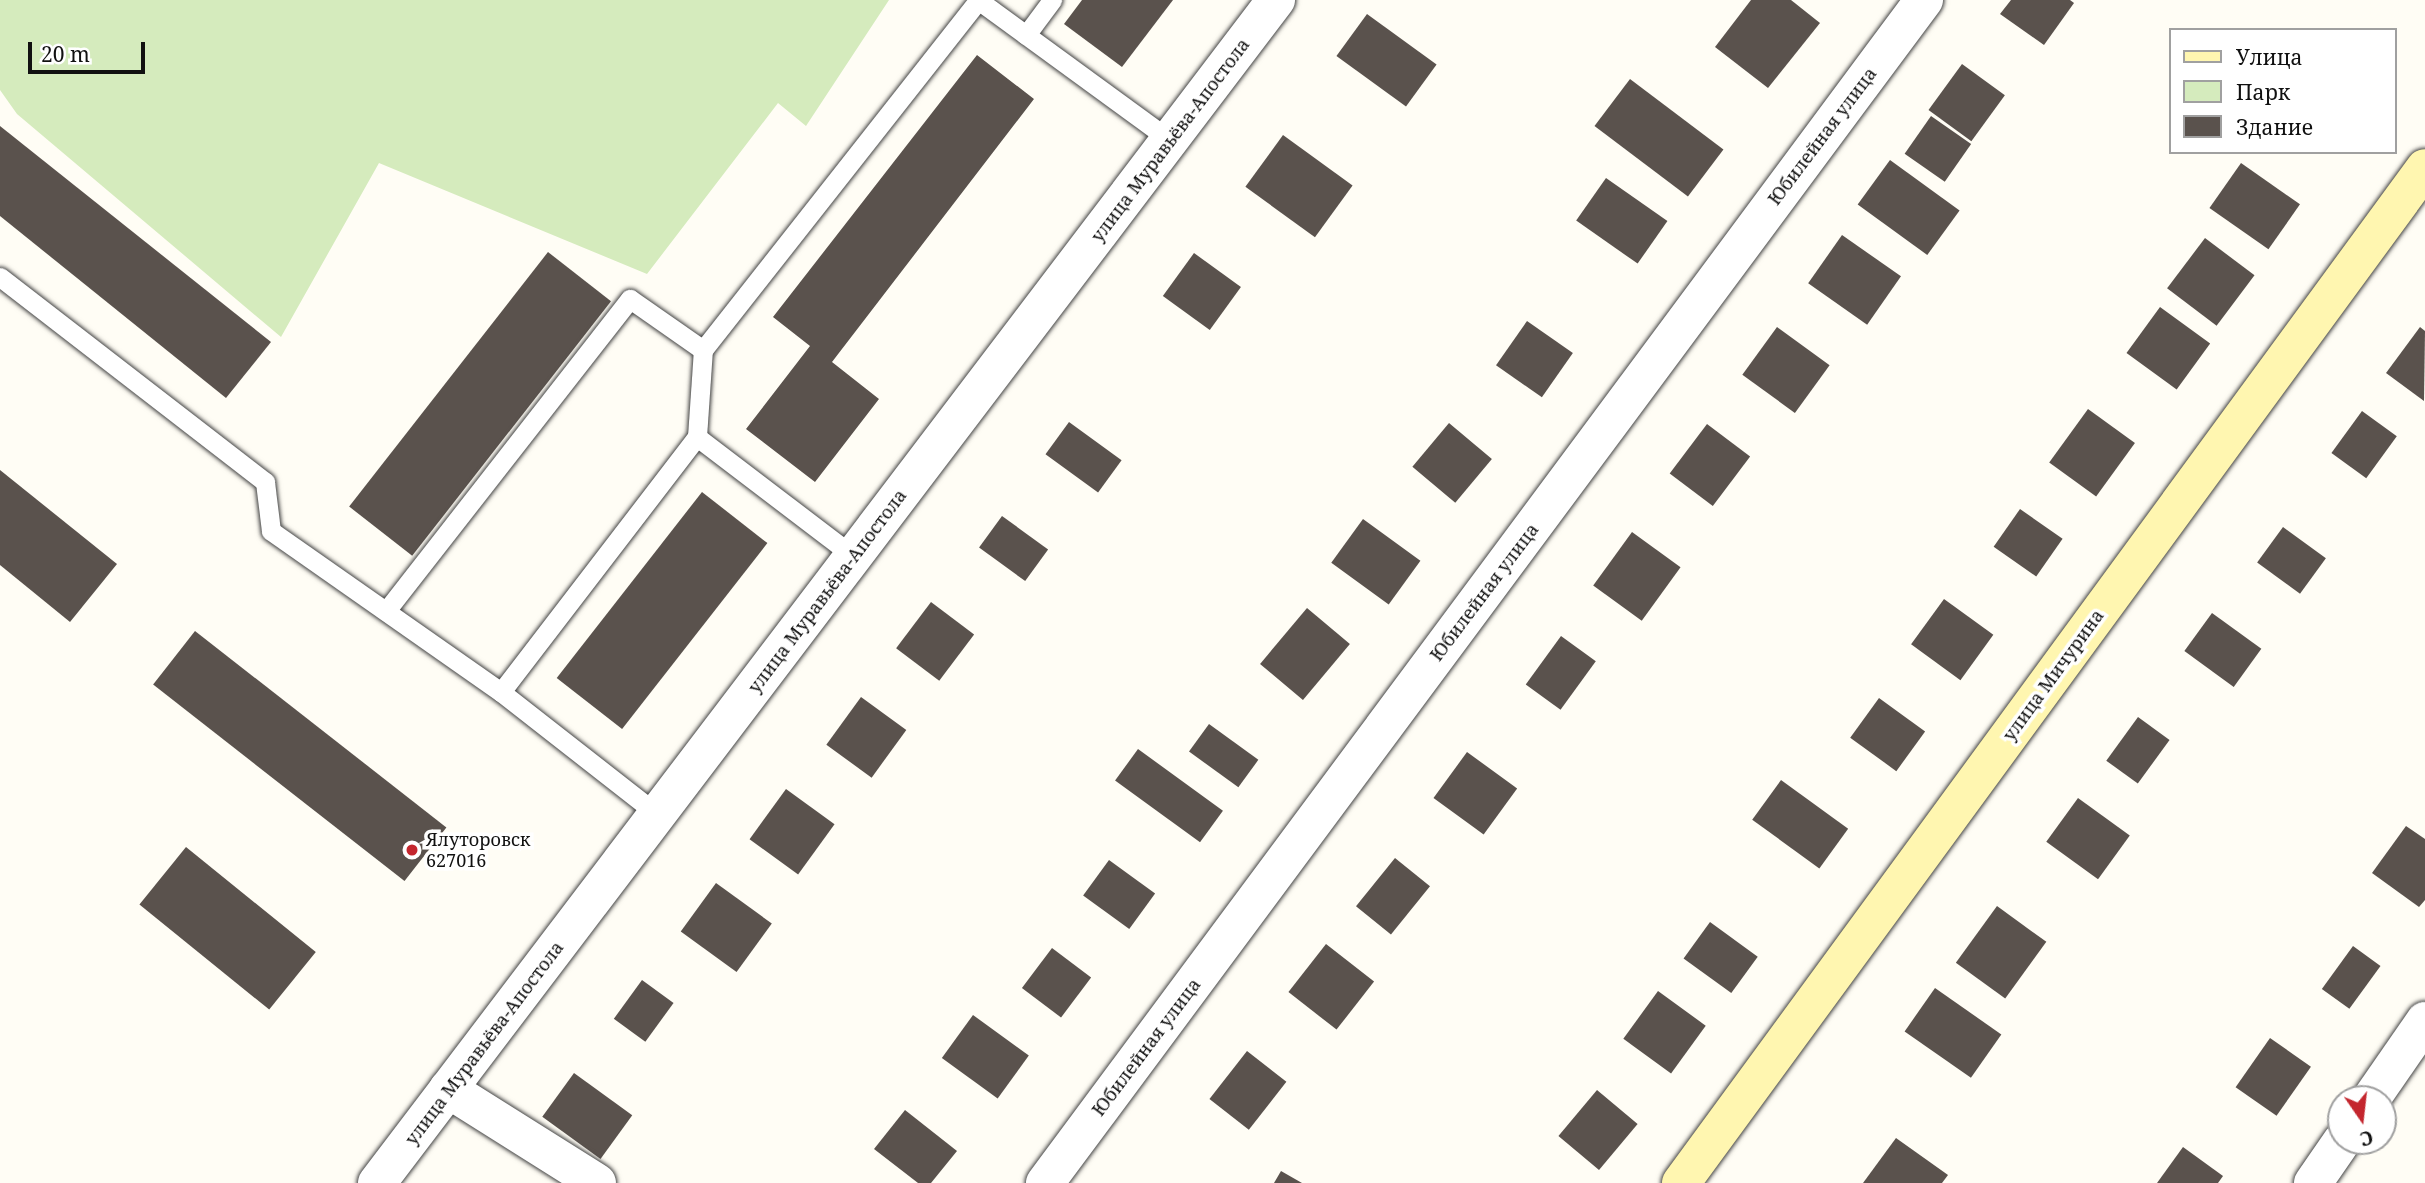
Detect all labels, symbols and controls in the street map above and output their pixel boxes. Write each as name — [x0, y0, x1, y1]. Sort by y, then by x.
scale bar — [32, 28, 149, 72]
legend — [2170, 28, 2397, 154]
street label: улица Муравьёва-Апостола — [1086, 34, 1254, 246]
text: 20 m — [41, 40, 90, 68]
text: Улица — [2236, 43, 2303, 71]
street label: Юбилейная улица — [1763, 63, 1881, 209]
text: Парк — [2236, 78, 2290, 106]
text: Здание — [2236, 113, 2313, 141]
street label: улица Муравьёва-Апостола — [743, 485, 911, 697]
street label: Юбилейная улица — [1425, 519, 1543, 665]
street label: улица Мичурина — [1998, 605, 2108, 745]
place label: Ялуторовск 627016 — [426, 829, 530, 872]
marker: Ялуторовск 627016 — [404, 842, 420, 858]
street label: улица Муравьёва-Апостола — [400, 937, 568, 1149]
street label: Юбилейная улица — [1087, 974, 1205, 1120]
north arrow — [2327, 1085, 2397, 1155]
text: С — [2357, 1124, 2376, 1153]

